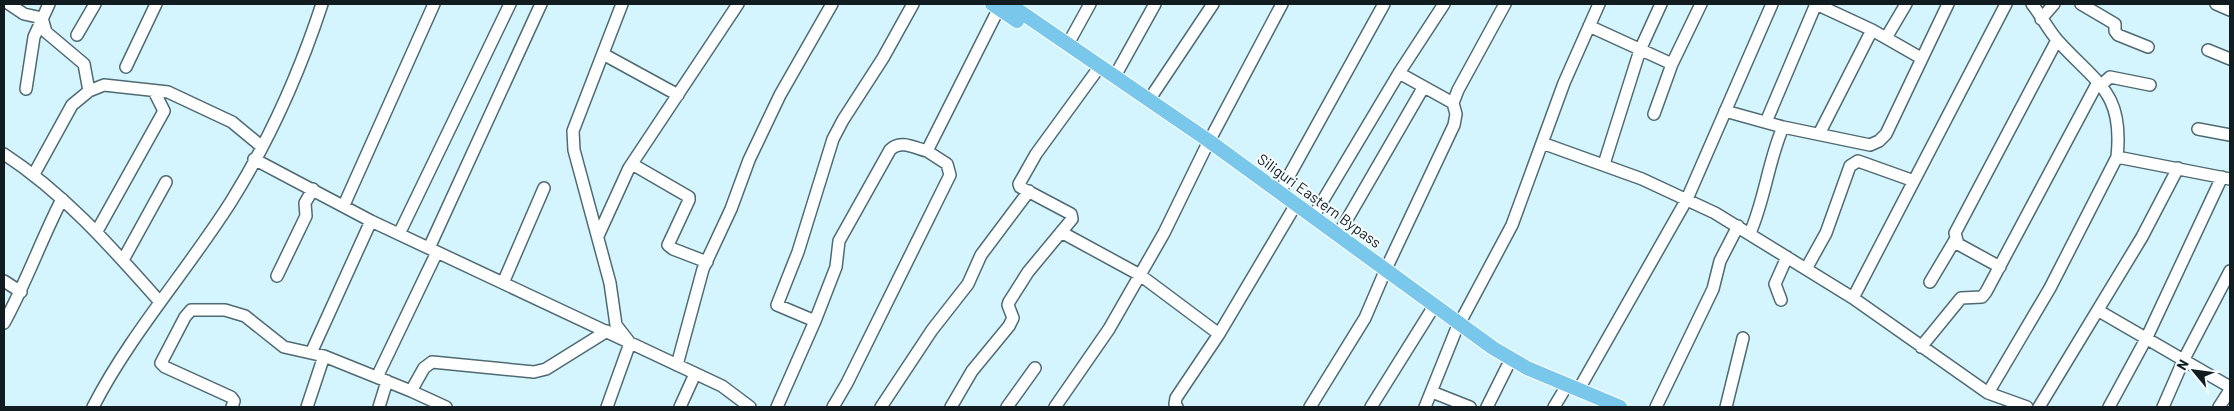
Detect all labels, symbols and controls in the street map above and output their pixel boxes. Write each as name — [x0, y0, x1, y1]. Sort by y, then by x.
street label: Siliguri Eastern Bypass — [1254, 149, 1385, 251]
north arrow — [2169, 346, 2219, 396]
text: N — [2173, 356, 2192, 373]

